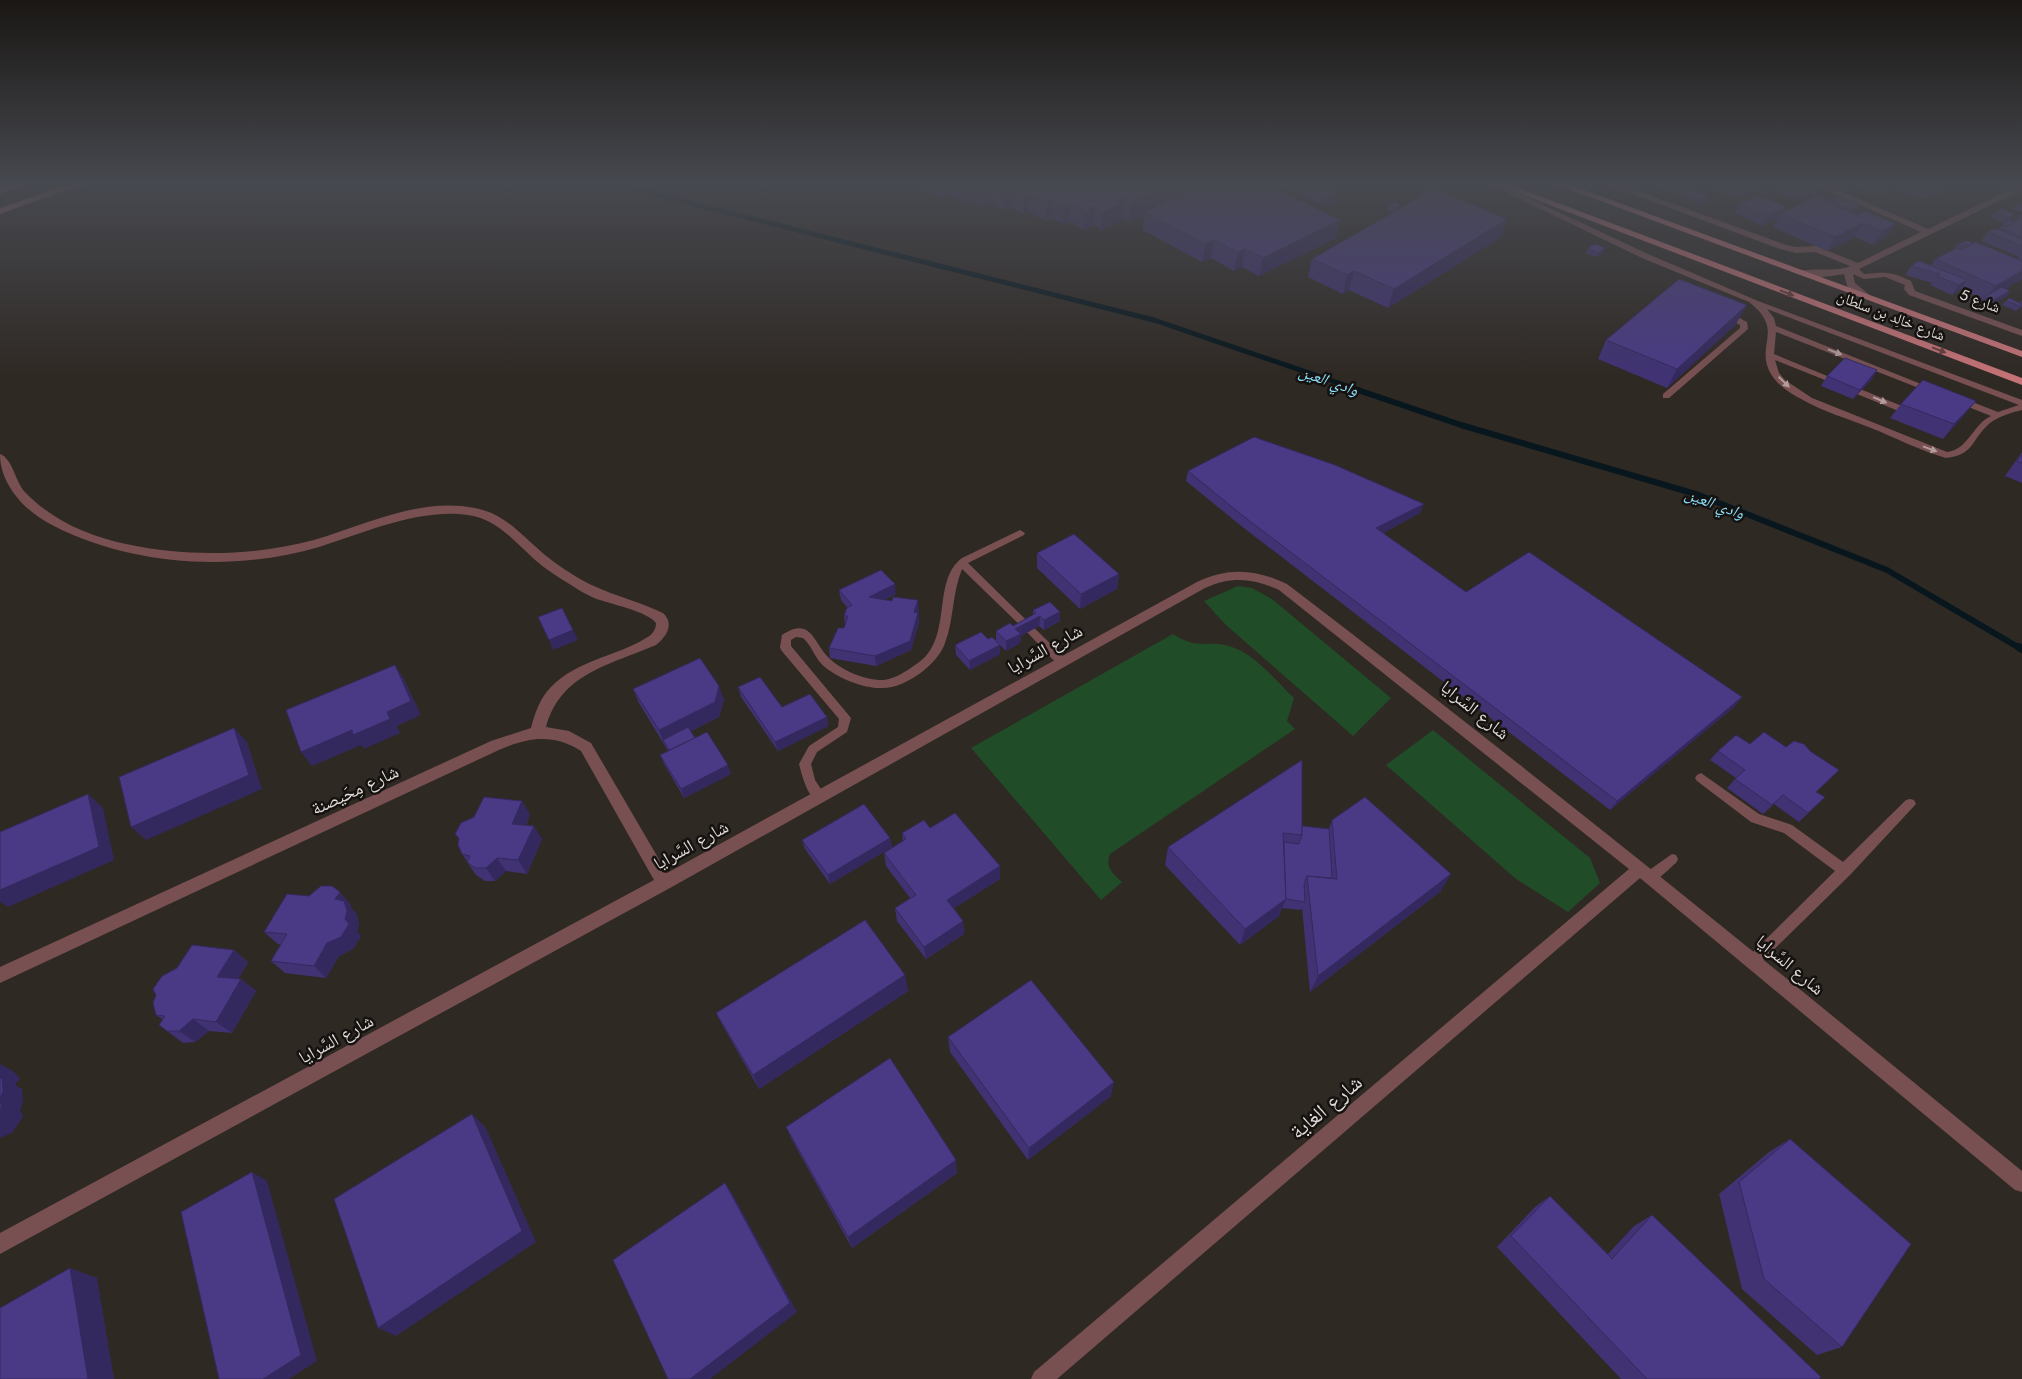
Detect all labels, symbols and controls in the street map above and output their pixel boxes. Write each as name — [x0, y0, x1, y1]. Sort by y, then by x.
street label: شارع 5 — [1957, 284, 2003, 318]
street label: شارع خالِد بن سلطان — [1834, 285, 1948, 347]
one-way arrow — [1780, 289, 1795, 297]
one-way arrow — [1932, 346, 1947, 354]
one-way arrow — [1828, 348, 1843, 356]
water label: وادي العين — [1296, 360, 1362, 403]
one-way arrow — [1777, 376, 1789, 388]
one-way arrow — [1873, 396, 1887, 404]
one-way arrow — [1923, 446, 1938, 454]
water label: وادي العين — [1682, 482, 1748, 526]
street label: شارع السَّرايا — [1003, 618, 1087, 680]
street label: شارع السَّرايا — [1435, 674, 1515, 746]
street label: شارع مِحَيصنة — [307, 758, 403, 822]
street label: شارع السَّرايا — [649, 814, 733, 876]
street label: شارع السَّرايا — [1750, 929, 1830, 1001]
street label: شارع السَّرايا — [294, 1008, 378, 1070]
street label: شارع الغاية — [1283, 1068, 1369, 1146]

